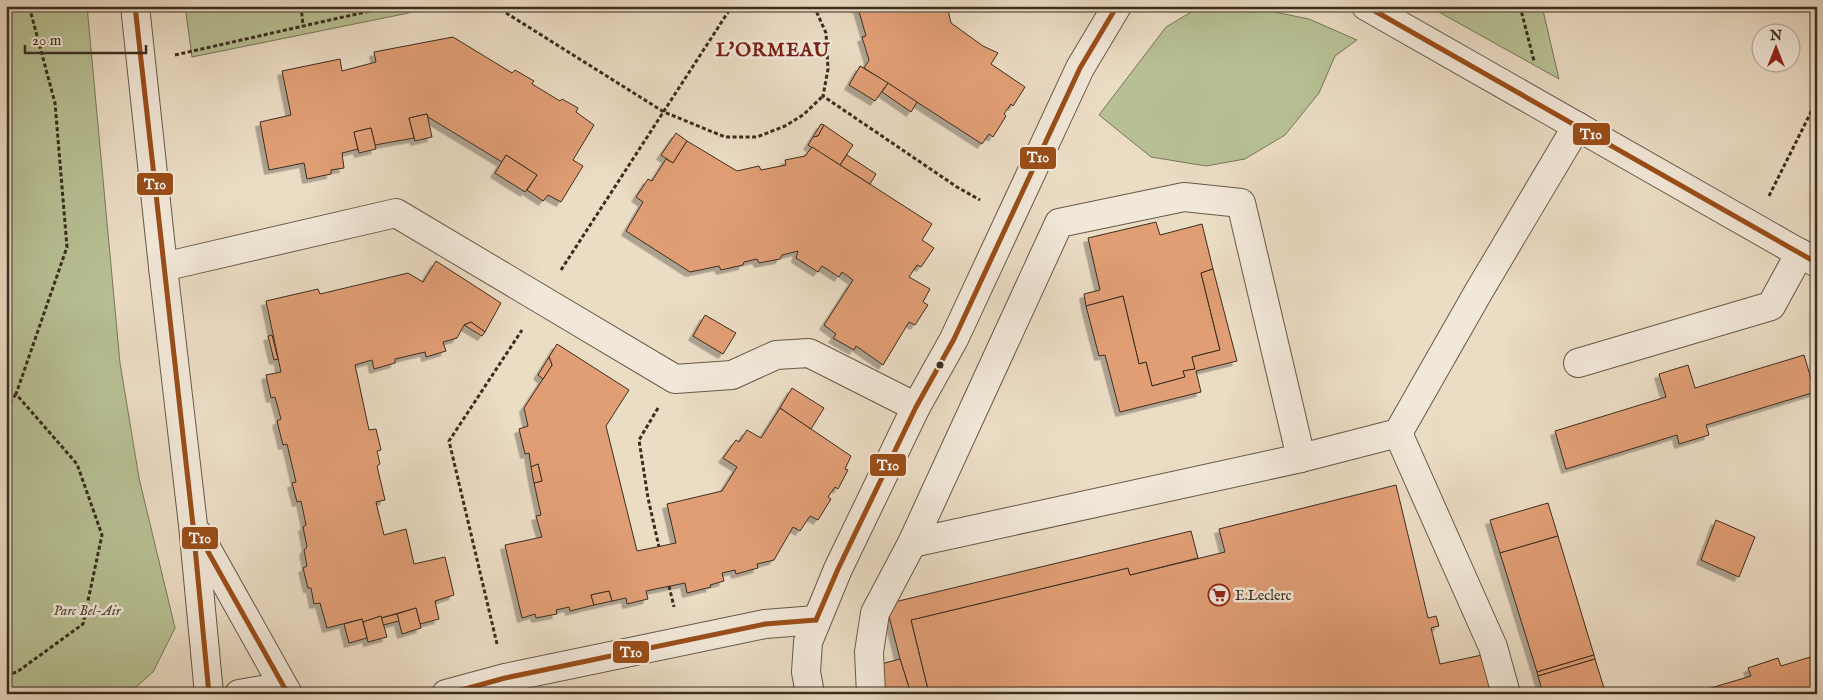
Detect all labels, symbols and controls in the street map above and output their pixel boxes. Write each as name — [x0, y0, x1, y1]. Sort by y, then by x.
scale bar — [25, 22, 146, 54]
north arrow — [1750, 22, 1800, 72]
text: N — [1769, 27, 1782, 45]
text: 20 m — [32, 31, 62, 50]
district label: L'ORMEAU — [716, 39, 830, 63]
line badge: T10 — [1572, 122, 1611, 146]
text: T10 — [1579, 126, 1602, 144]
line badge: T10 — [1019, 146, 1057, 170]
text: T10 — [1026, 149, 1049, 167]
line badge: T10 — [136, 172, 174, 196]
text: T10 — [143, 176, 166, 194]
unlabelled marker — [935, 360, 945, 370]
line badge: T10 — [869, 453, 907, 477]
text: T10 — [876, 457, 899, 475]
line badge: T10 — [181, 526, 219, 550]
text: T10 — [188, 530, 211, 548]
supermarket icon: E.Leclerc — [1207, 583, 1231, 607]
place label: E.Leclerc — [1235, 587, 1292, 605]
park label: Parc Bel-Air — [53, 602, 122, 620]
line badge: T10 — [612, 640, 650, 664]
text: T10 — [619, 644, 642, 662]

